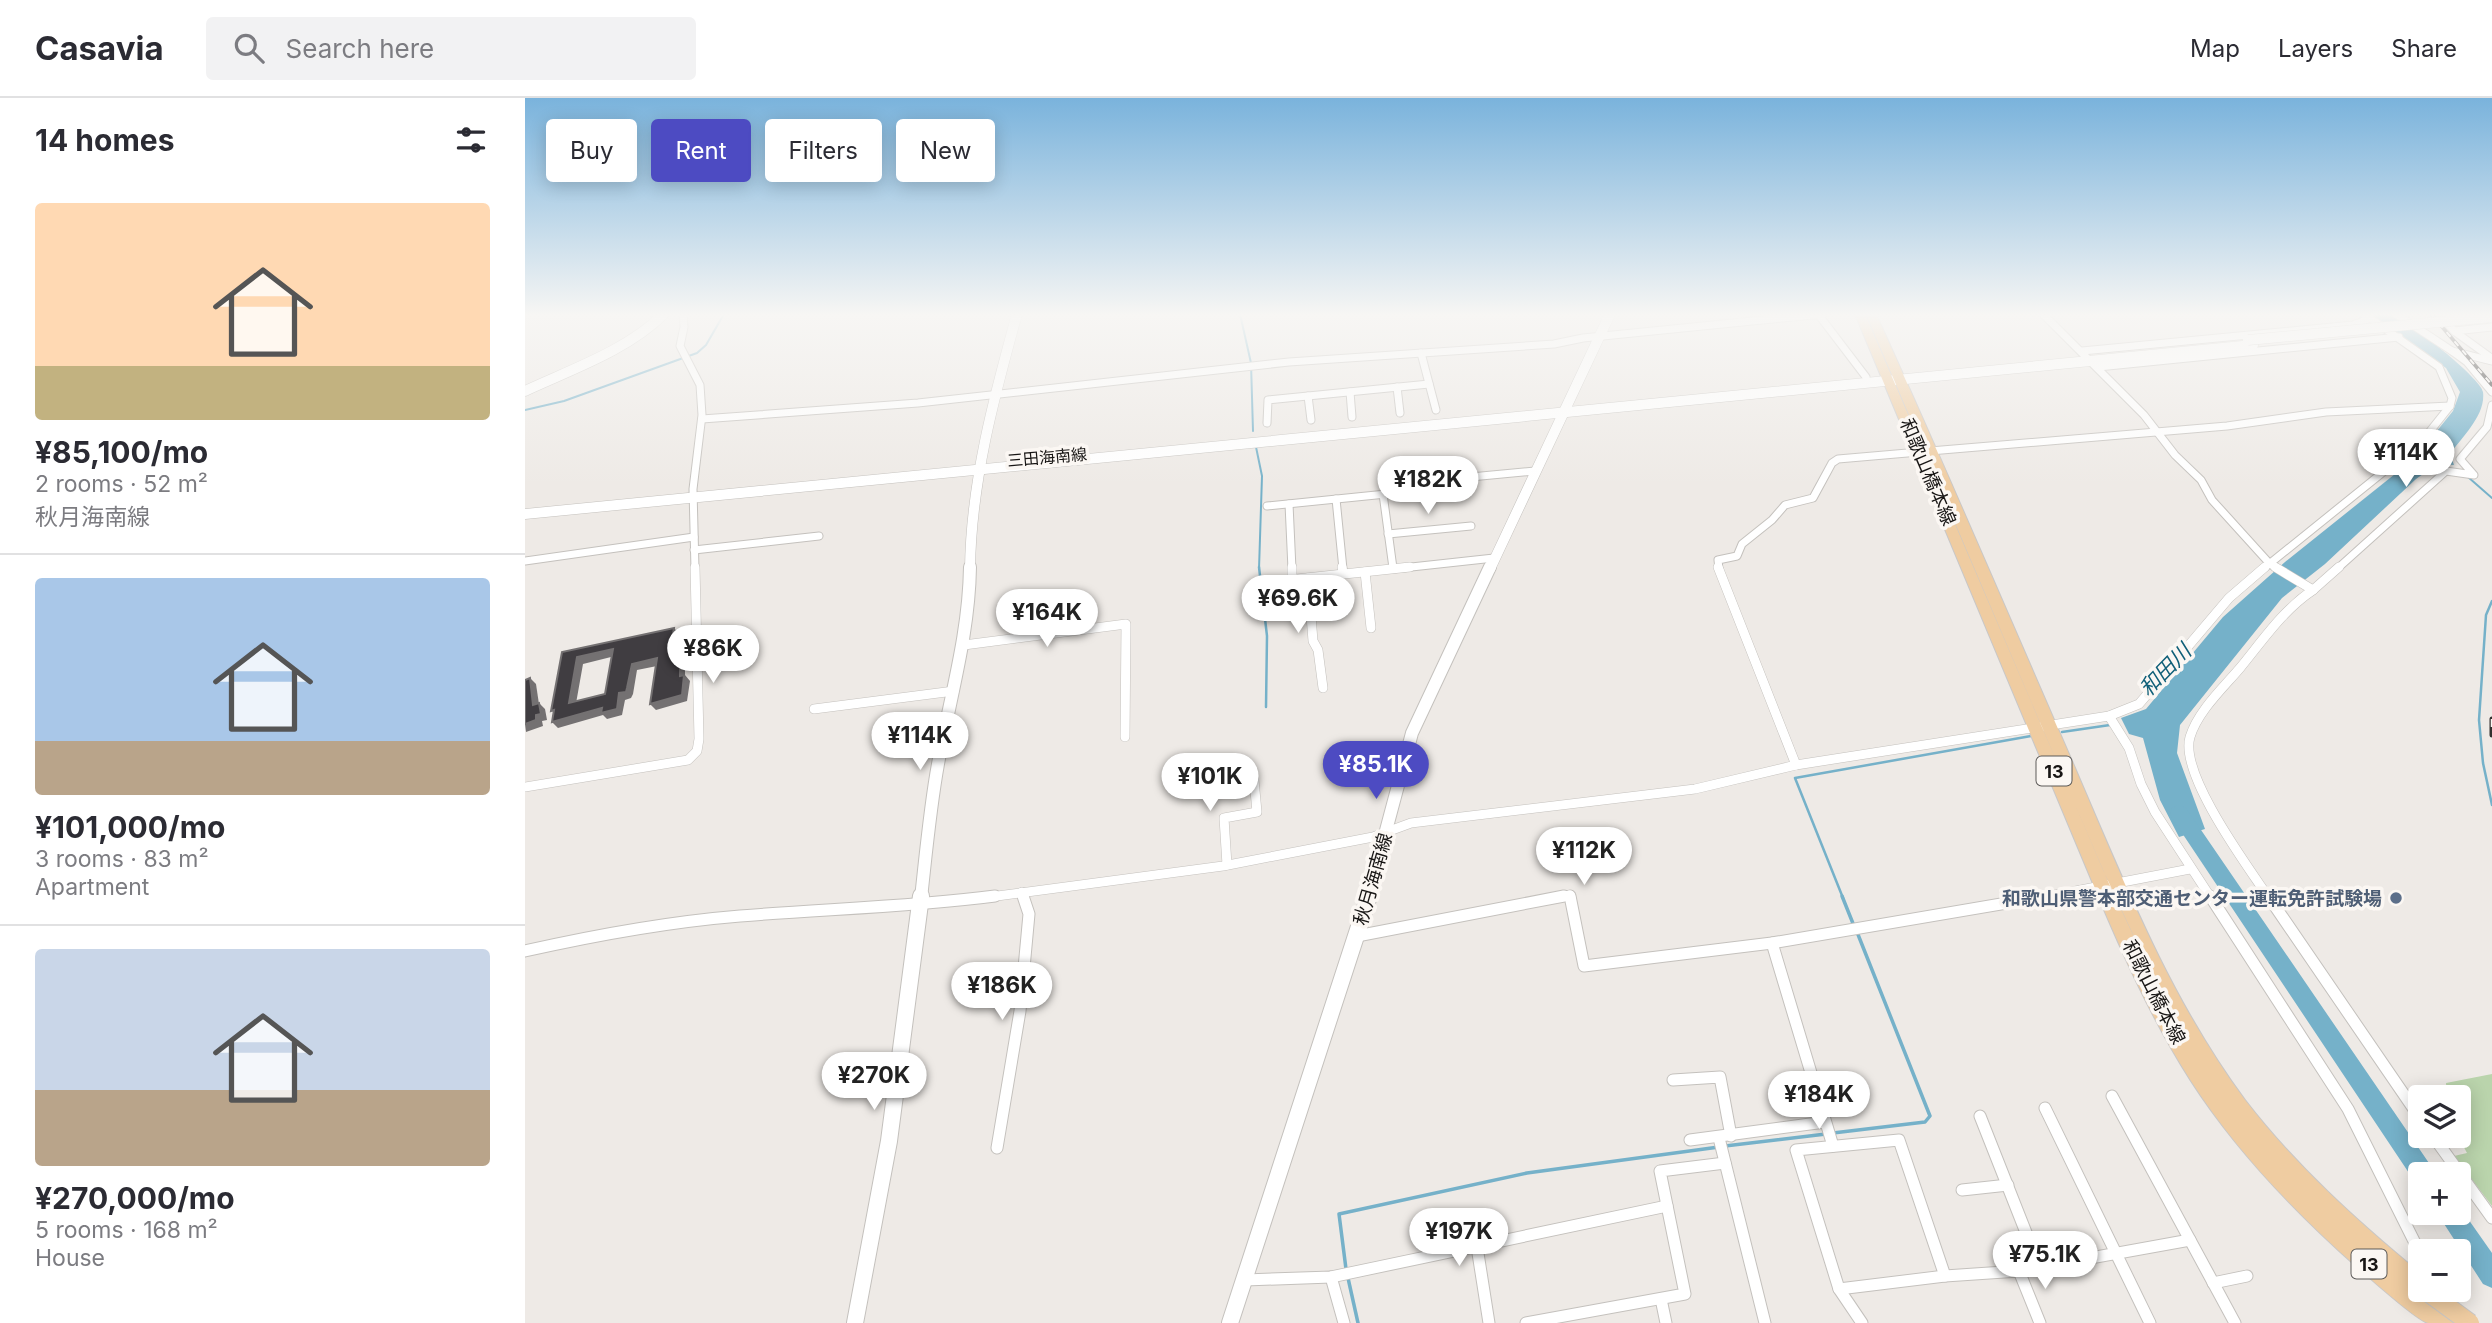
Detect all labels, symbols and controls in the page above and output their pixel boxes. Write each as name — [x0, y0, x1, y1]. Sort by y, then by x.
search box — [206, 17, 696, 80]
text: Casavia — [35, 28, 164, 68]
icon: search — [230, 29, 268, 67]
text: Search here — [286, 33, 434, 64]
text: Map — [2190, 34, 2240, 63]
text: Layers — [2278, 34, 2353, 63]
text: Share — [2391, 34, 2457, 63]
chip: Buy — [546, 119, 637, 182]
chip: Rent — [651, 119, 751, 182]
chip: Filters — [765, 119, 882, 182]
chip: New — [896, 119, 995, 182]
icon: filters — [452, 121, 490, 159]
text: 14 homes — [35, 122, 174, 158]
icon: home — [200, 249, 326, 375]
street label: 和歌山橋本線 — [1895, 415, 1961, 529]
pin: ¥114K — [2357, 430, 2455, 489]
text: ¥85,100/mo — [35, 434, 208, 470]
text: ¥114K — [2373, 438, 2439, 466]
street label: 三田海南線 — [1006, 444, 1088, 470]
pin: ¥182K — [1379, 456, 1477, 516]
text: ¥182K — [1393, 465, 1463, 493]
text: 2 rooms · 52 m² — [35, 470, 208, 498]
text: 秋月海南線 — [35, 503, 150, 531]
pin: ¥69.6K — [1241, 575, 1355, 635]
text: ¥69.6K — [1258, 584, 1338, 612]
pin: ¥164K — [998, 589, 1096, 649]
text: ¥164K — [1012, 598, 1082, 626]
icon: home — [200, 624, 326, 750]
pin: ¥86K — [672, 626, 754, 685]
text: ¥86K — [683, 634, 743, 662]
water label: 和田川 — [2134, 637, 2197, 701]
pin: ¥114K — [871, 712, 969, 772]
text: ¥114K — [887, 721, 953, 749]
pin: ¥85.1K — [1319, 742, 1433, 801]
text: ¥85.1K — [1339, 750, 1413, 778]
pin: ¥101K — [1161, 754, 1259, 813]
road number: 13 — [2037, 756, 2071, 786]
text: ¥101K — [1177, 762, 1243, 790]
text: ¥101,000/mo — [35, 809, 225, 845]
pin: ¥112K — [1535, 828, 1633, 887]
street label: 秋月海南線 — [1349, 830, 1397, 928]
text: ¥112K — [1552, 836, 1616, 864]
text: 3 rooms · 83 m² — [35, 845, 209, 873]
text: Apartment — [35, 873, 149, 901]
place label: 和歌山県警本部交通センター運転免許試験場 — [2002, 887, 2382, 910]
marker: 和歌山県警本部交通センター運転免許試験場 — [2388, 890, 2404, 906]
street label: 和歌山橋本線 — [2118, 936, 2190, 1048]
pin: ¥186K — [953, 962, 1051, 1022]
text: ¥186K — [967, 971, 1037, 999]
icon: home — [200, 995, 326, 1121]
pin: ¥270K — [825, 1052, 923, 1112]
text: ¥270K — [838, 1061, 910, 1089]
pin: ¥184K — [1770, 1072, 1868, 1131]
text: ¥184K — [1784, 1080, 1854, 1108]
map controls — [2408, 1085, 2471, 1302]
button: layers — [2408, 1085, 2471, 1148]
button: + — [2408, 1162, 2471, 1225]
text: ¥270,000/mo — [35, 1180, 235, 1216]
pin: ¥197K — [1410, 1208, 1508, 1268]
text: 5 rooms · 168 m² — [35, 1216, 218, 1244]
text: ¥197K — [1425, 1217, 1493, 1245]
pin: ¥75.1K — [1988, 1232, 2102, 1291]
button: − — [2408, 1239, 2471, 1302]
text: ¥75.1K — [2009, 1240, 2081, 1268]
text: House — [35, 1244, 105, 1272]
road number: 13 — [2351, 1250, 2387, 1279]

